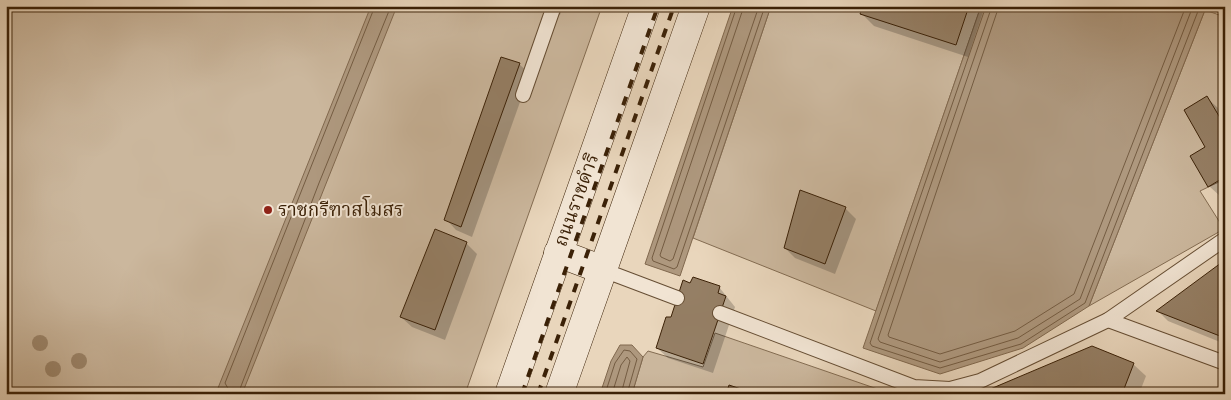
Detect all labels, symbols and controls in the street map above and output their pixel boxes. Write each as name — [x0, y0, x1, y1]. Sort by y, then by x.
street label: ถนนราชดำริ — [550, 150, 604, 250]
place label: ราชกรีฑาสโมสร — [278, 195, 403, 222]
marker: ราชกรีฑาสโมสร — [262, 204, 274, 216]

